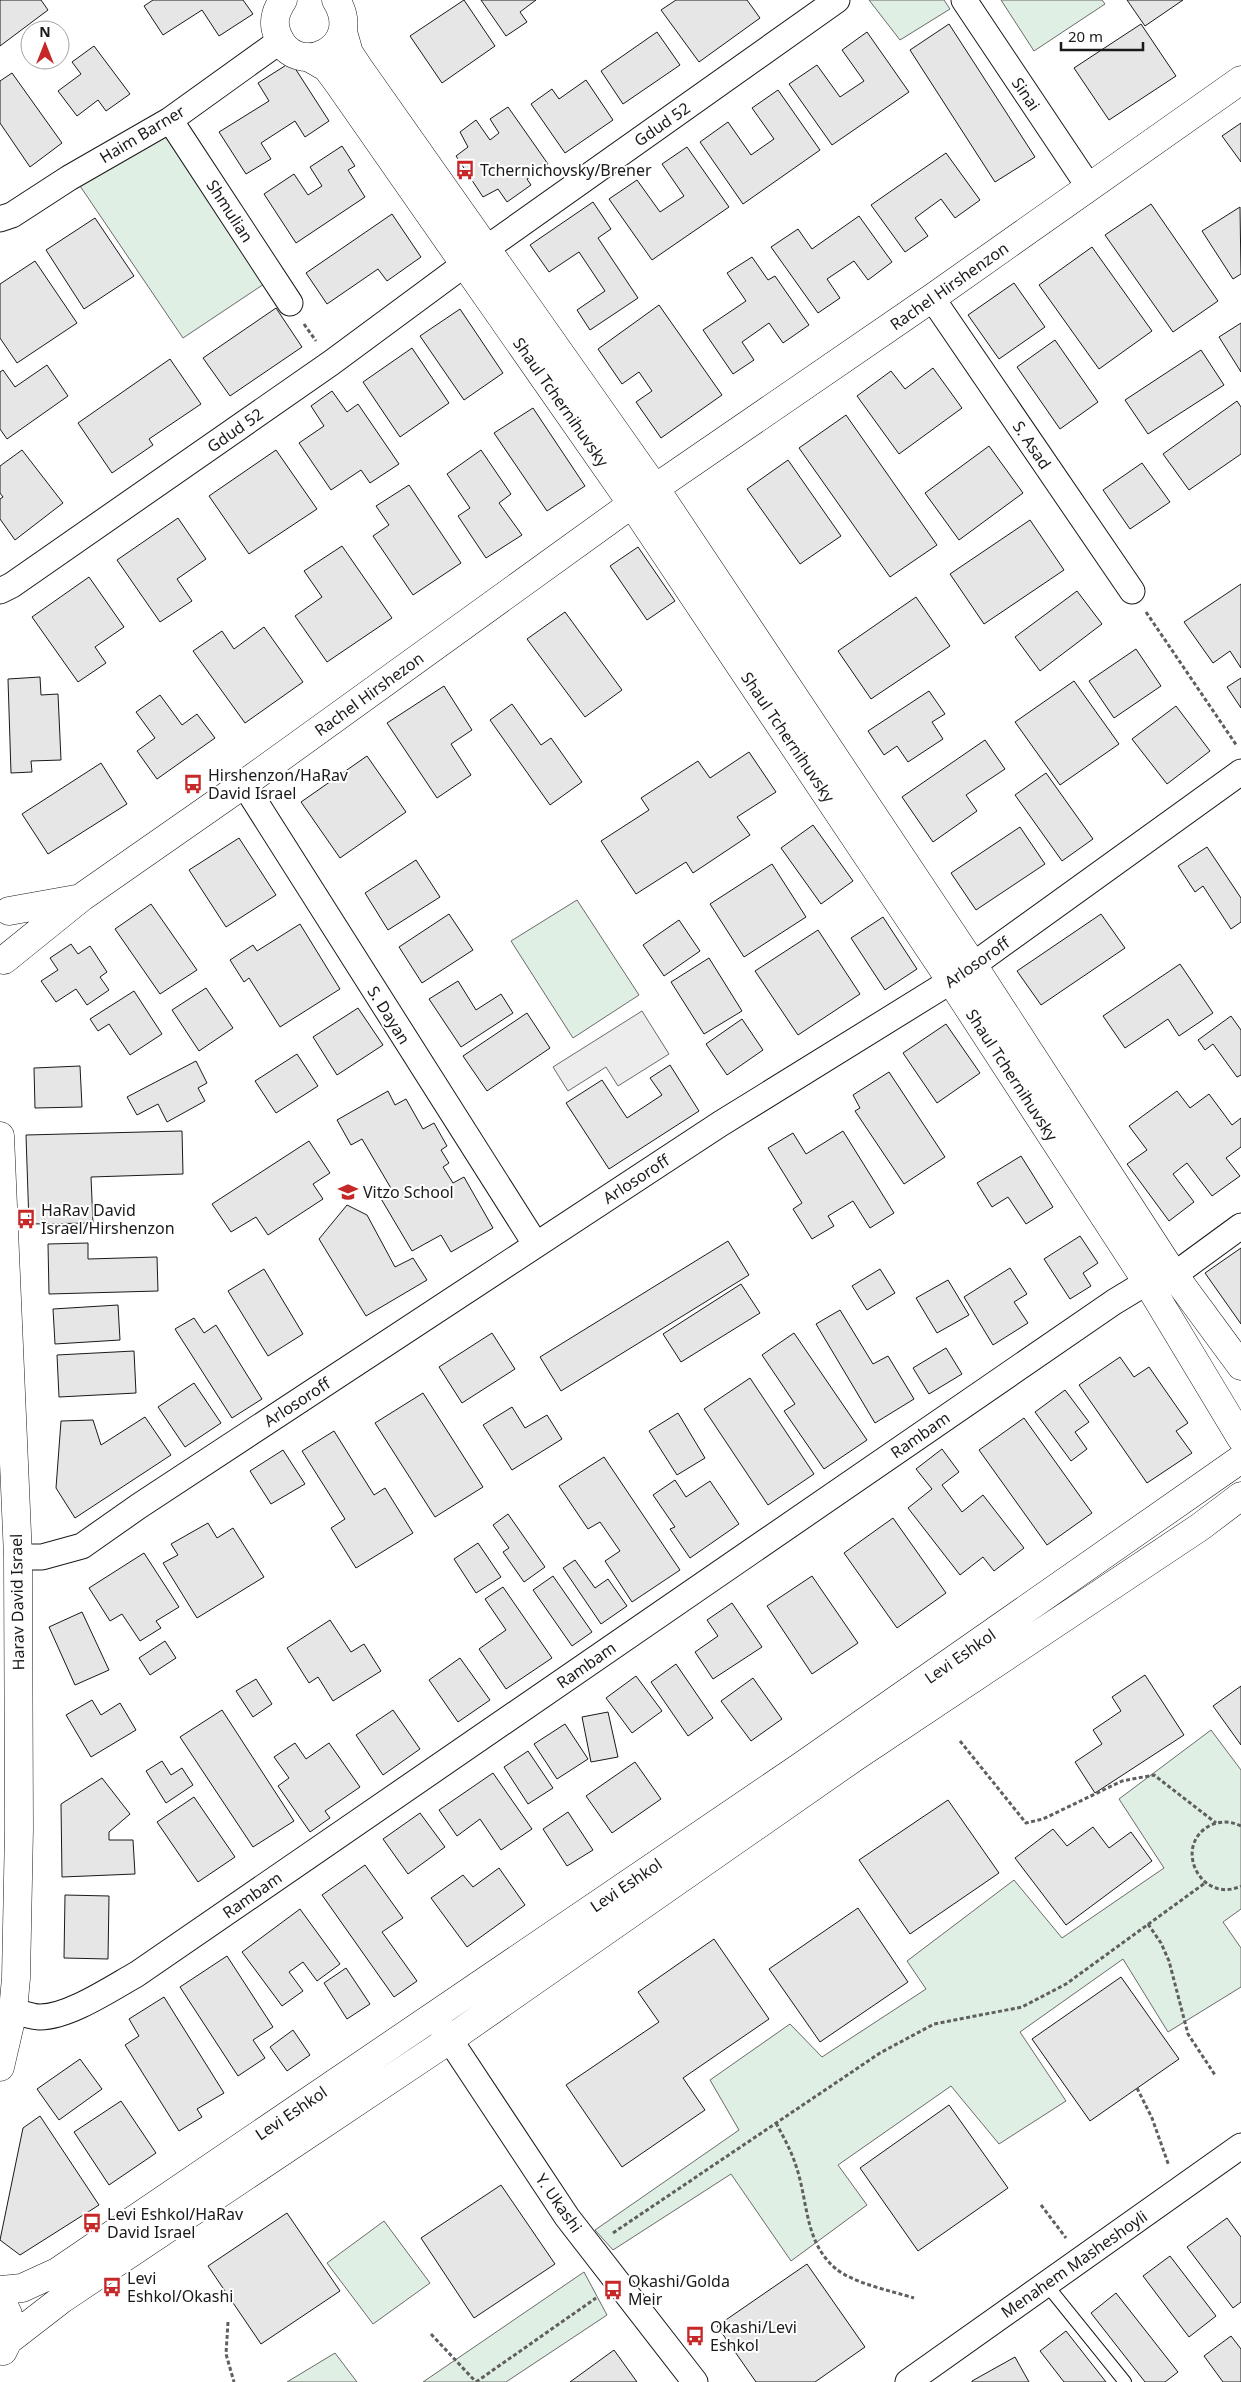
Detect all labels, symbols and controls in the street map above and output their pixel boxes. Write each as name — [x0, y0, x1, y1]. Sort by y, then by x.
north arrow — [20, 20, 70, 70]
scale bar — [1061, 20, 1144, 52]
text: N — [39, 22, 51, 41]
text: 20 m — [1068, 26, 1103, 46]
street label: Sinai — [1007, 73, 1045, 115]
street label: Gdud 52 — [630, 97, 694, 151]
street label: Haim Barner — [95, 100, 189, 168]
bus stop icon: Tchernichovsky/Brener — [454, 159, 476, 181]
place label: Tchernichovsky/Brener — [480, 159, 652, 181]
street label: Shmulian — [202, 175, 258, 247]
street label: Rachel Hirshenzon — [885, 237, 1013, 335]
street label: Shaul Tchernihuvsky — [508, 333, 614, 472]
street label: Gdud 52 — [203, 403, 267, 457]
street label: S. Asad — [1008, 416, 1056, 474]
street label: Rachel Hirshezon — [310, 647, 428, 741]
street label: Shaul Tchernihuvsky — [736, 667, 840, 807]
place label: Hirshenzon/HaRav David Israel — [208, 764, 349, 804]
bus stop icon: Hirshenzon/HaRav David Israel — [182, 773, 204, 795]
street label: Arlosoroff — [940, 931, 1015, 993]
street label: S. Dayan — [362, 982, 416, 1048]
street label: Shaul Tchernihuvsky — [961, 1005, 1063, 1146]
street label: Arlosoroff — [599, 1149, 674, 1209]
school or university icon: Vitzo School — [337, 1181, 359, 1203]
place label: Vitzo School — [363, 1181, 454, 1203]
place label: HaRav David Israel/Hirshenzon — [41, 1199, 175, 1239]
bus stop icon: HaRav David Israel/Hirshenzon — [15, 1208, 37, 1230]
street label: Arlosoroff — [260, 1372, 335, 1432]
street label: Rambam — [886, 1407, 954, 1463]
street label: Harav David Israel — [5, 1533, 29, 1671]
street label: Levi Eshkol — [920, 1623, 1000, 1689]
street label: Rambam — [552, 1637, 620, 1693]
street label: Levi Eshkol — [586, 1853, 666, 1917]
street label: Rambam — [218, 1867, 286, 1923]
street label: Levi Eshkol — [251, 2081, 331, 2145]
street label: Y. Ukashi — [531, 2169, 587, 2237]
place label: Levi Eshkol/HaRav David Israel — [107, 2203, 244, 2243]
street label: Menahem Masheshoyli — [996, 2205, 1152, 2323]
bus stop icon: Levi Eshkol/HaRav David Israel — [81, 2212, 103, 2234]
place label: Levi Eshkol/Okashi — [127, 2267, 233, 2307]
place label: Okashi/Golda Meir — [628, 2270, 730, 2310]
bus stop icon: Levi Eshkol/Okashi — [101, 2276, 123, 2298]
bus stop icon: Okashi/Golda Meir — [602, 2279, 624, 2301]
place label: Okashi/Levi Eshkol — [710, 2316, 797, 2356]
bus stop icon: Okashi/Levi Eshkol — [684, 2325, 706, 2347]

